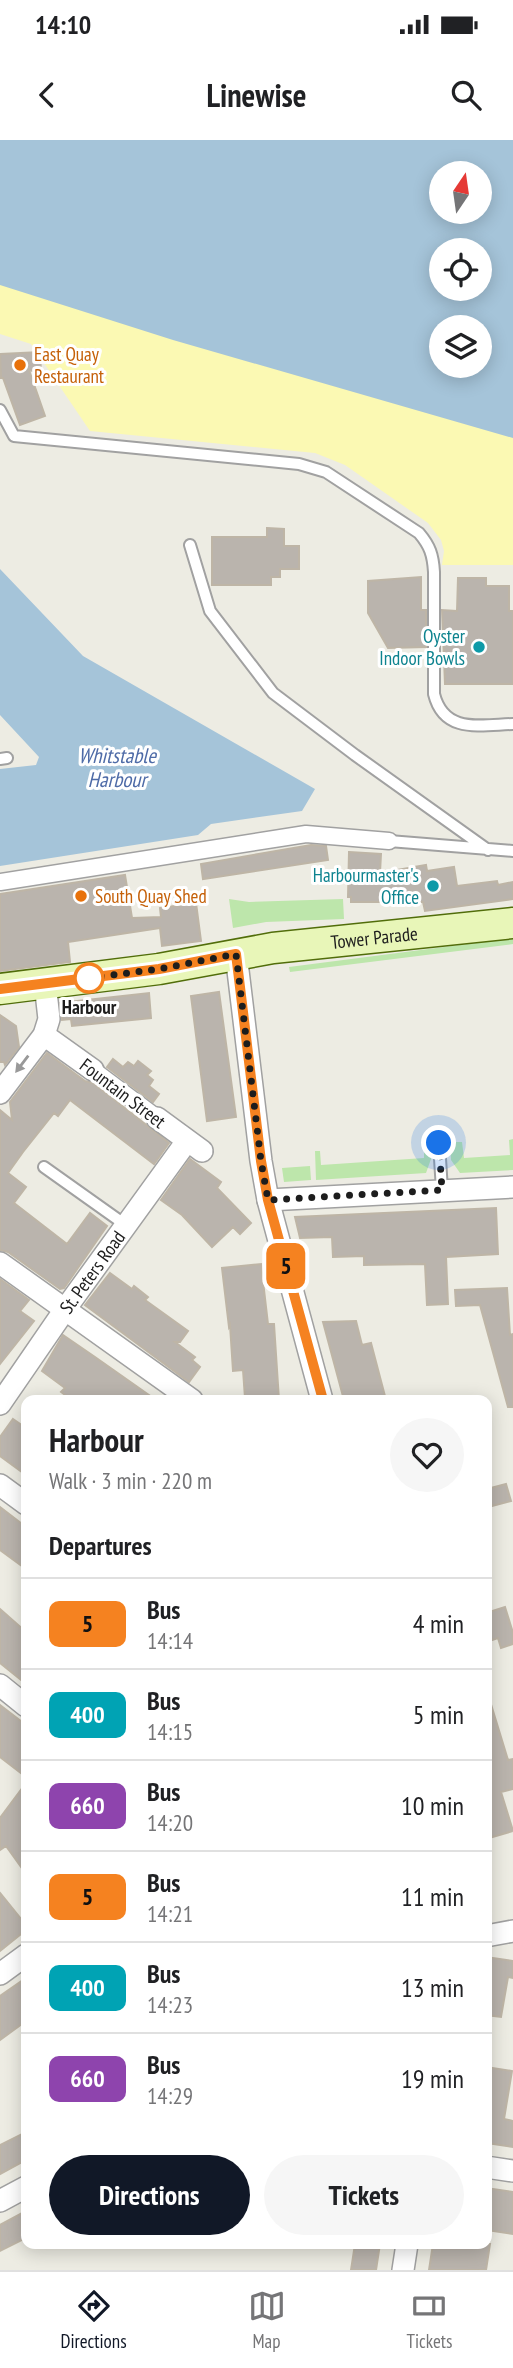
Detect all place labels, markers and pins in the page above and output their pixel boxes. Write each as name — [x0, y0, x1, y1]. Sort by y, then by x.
place label: East Quay Restaurant — [34, 342, 105, 388]
marker: East Quay Restaurant — [12, 357, 28, 373]
place label: Oyster Indoor Bowls — [379, 624, 466, 670]
marker: Oyster Indoor Bowls — [471, 639, 487, 655]
place label: Harbourmaster's Office — [313, 863, 419, 909]
marker: Harbourmaster's Office — [425, 878, 441, 894]
place label: South Quay Shed — [95, 884, 207, 908]
marker: South Quay Shed — [73, 888, 89, 904]
marker: Harbour — [74, 963, 104, 993]
place label: Harbour — [62, 995, 117, 1019]

